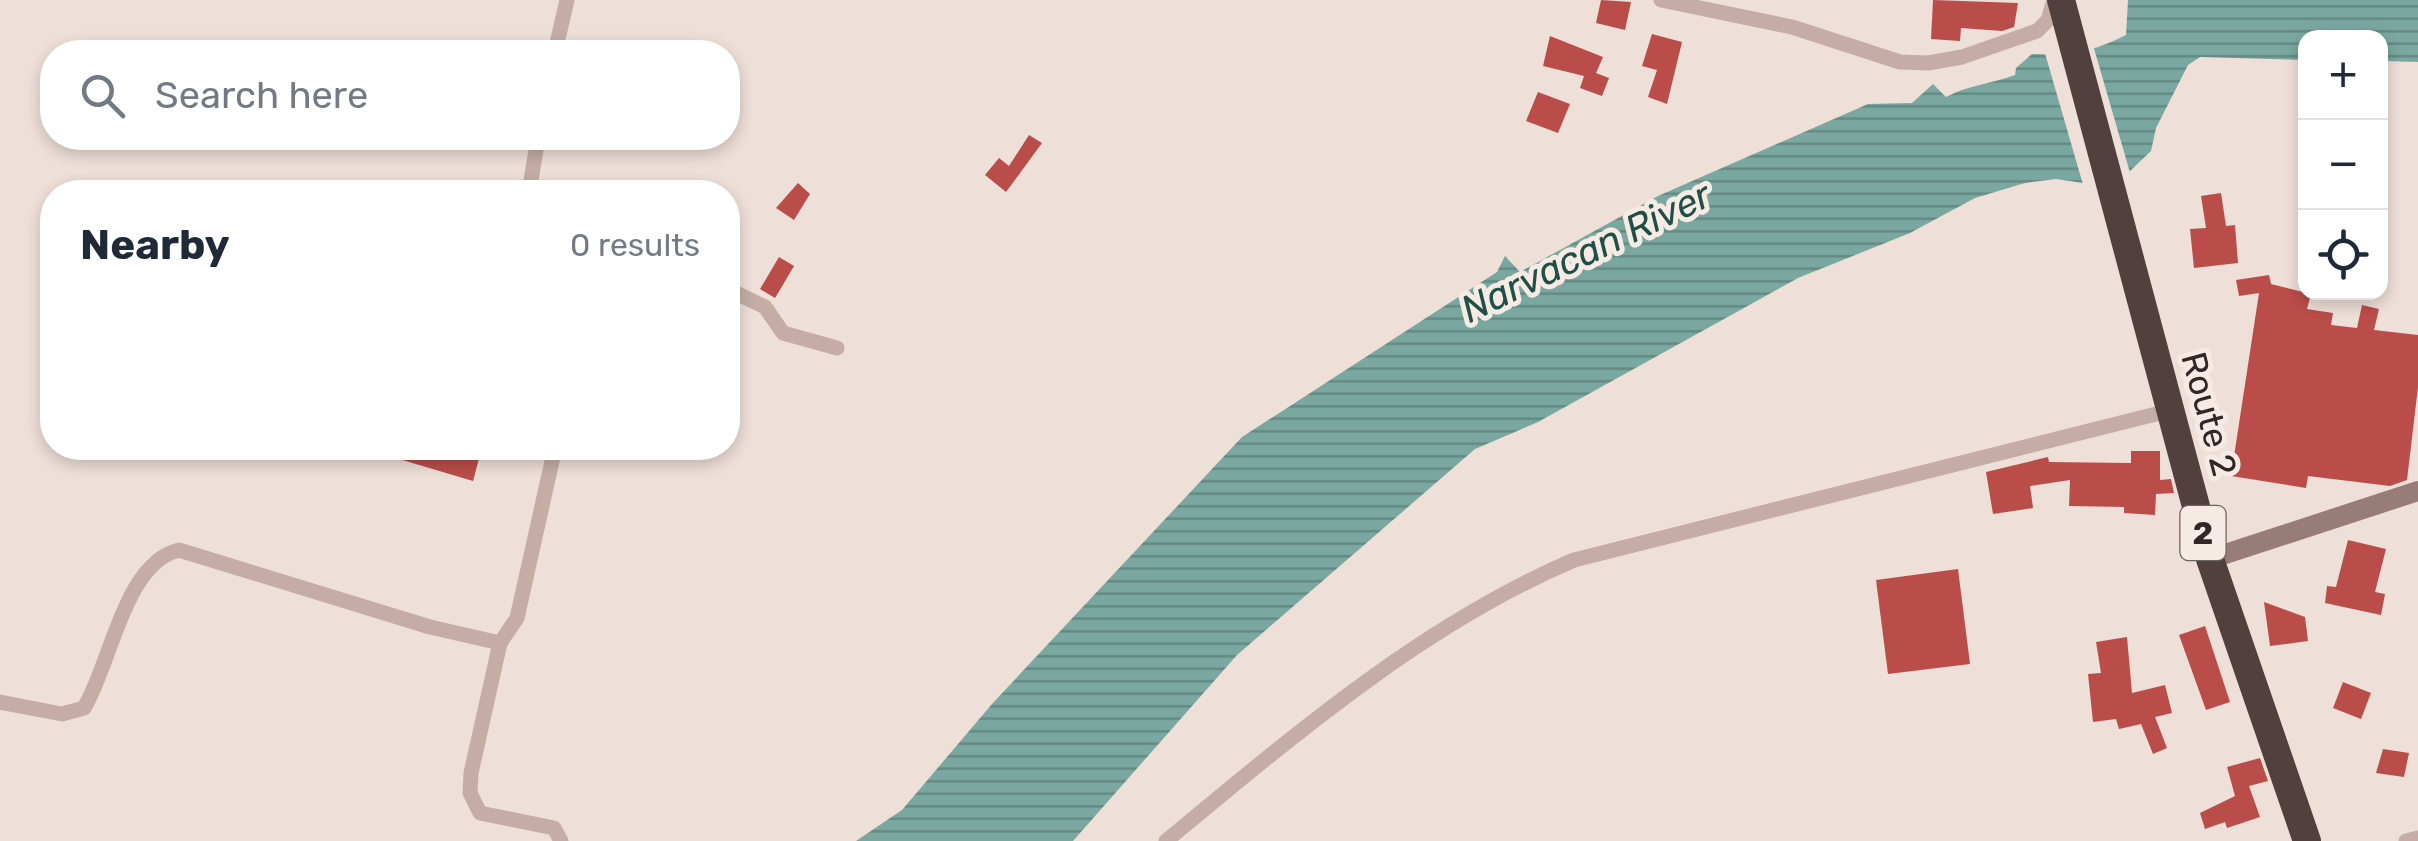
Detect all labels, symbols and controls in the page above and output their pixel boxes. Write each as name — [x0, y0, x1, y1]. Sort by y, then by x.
map controls — [2298, 30, 2388, 300]
button: + — [2298, 30, 2388, 120]
search box — [40, 40, 740, 150]
icon: search — [75, 68, 130, 123]
text: Search here — [155, 72, 368, 118]
button: − — [2298, 120, 2388, 210]
water label: Narvacan River — [1453, 171, 1720, 332]
button: locate — [2298, 210, 2388, 300]
text: Nearby — [80, 220, 230, 270]
text: 0 results — [570, 226, 700, 264]
street label: Route 2 — [2172, 348, 2246, 480]
road number: 2 — [2180, 506, 2226, 560]

